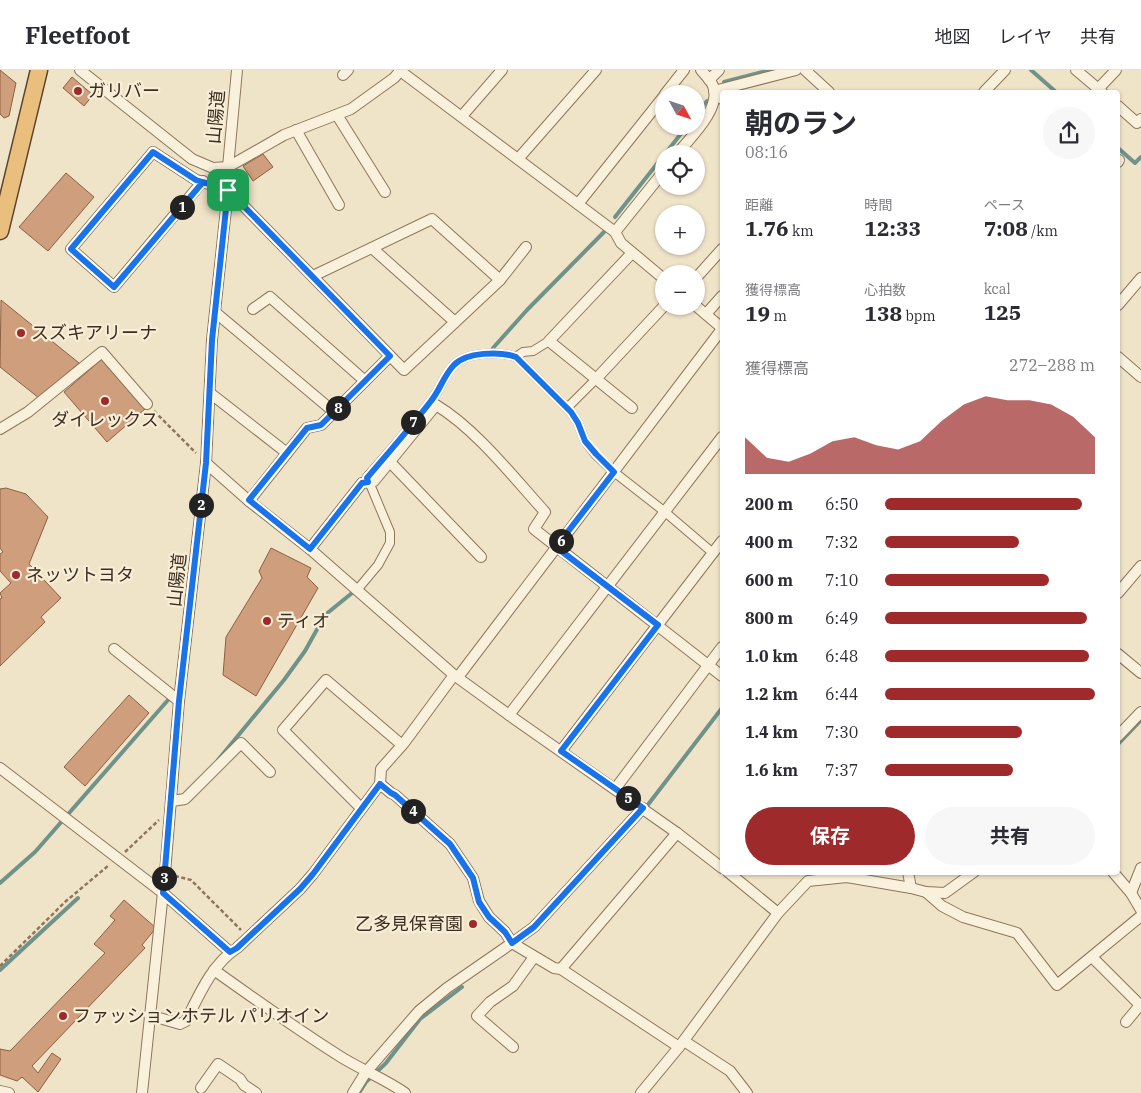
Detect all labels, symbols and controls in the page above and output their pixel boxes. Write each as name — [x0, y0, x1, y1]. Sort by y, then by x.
text: Fleetfoot — [25, 19, 130, 51]
text: 地図 — [935, 25, 971, 48]
text: レイヤ — [999, 25, 1052, 48]
text: 共有 — [1080, 25, 1116, 48]
place label: ガリバー — [88, 79, 160, 102]
marker: ガリバー — [72, 85, 84, 97]
north arrow — [655, 85, 705, 135]
map controls — [655, 85, 705, 315]
street label: 山陽道 — [202, 89, 229, 145]
text: 朝のラン — [745, 104, 857, 141]
button: share — [1043, 107, 1095, 159]
text: 08:16 — [745, 142, 788, 162]
button: locate — [655, 145, 705, 195]
pin — [207, 169, 249, 211]
icon: arrive — [214, 176, 242, 204]
pin: 1 — [170, 194, 194, 220]
text: 距離 — [745, 196, 773, 214]
text: 時間 — [864, 196, 892, 214]
text: ペース — [984, 196, 1025, 214]
text: 1 — [178, 198, 187, 216]
button: + — [655, 205, 705, 255]
text: 1.76 — [745, 214, 789, 242]
text: 12:33 — [864, 214, 921, 242]
text: 7:08 — [984, 214, 1028, 242]
text: km — [789, 222, 814, 240]
text: /km — [1028, 222, 1058, 240]
button: − — [655, 265, 705, 315]
text: kcal — [984, 280, 1011, 298]
text: 獲得標高 — [745, 281, 801, 299]
text: 心拍数 — [864, 281, 906, 299]
text: 125 — [984, 298, 1021, 326]
text: 19 — [745, 299, 770, 327]
text: 138 — [864, 299, 902, 327]
text: m — [770, 307, 787, 325]
text: bpm — [902, 307, 936, 325]
place label: スズキアリーナ — [31, 321, 157, 344]
marker: スズキアリーナ — [15, 327, 27, 339]
text: 272–288 m — [1009, 355, 1095, 375]
text: 獲得標高 — [745, 358, 809, 378]
marker: ダイレックス — [99, 395, 111, 407]
pin: 8 — [326, 396, 350, 420]
text: 8 — [334, 399, 343, 417]
place label: ダイレックス — [51, 408, 159, 431]
pin: 7 — [400, 410, 426, 434]
text: 7 — [409, 413, 418, 431]
pin: 2 — [188, 492, 214, 518]
text: 200 m — [745, 494, 793, 514]
text: 6:50 — [825, 494, 858, 514]
text: 2 — [197, 496, 206, 514]
pin: 6 — [548, 528, 574, 554]
text: 6 — [557, 532, 566, 550]
text: 400 m — [745, 532, 793, 552]
text: 7:32 — [825, 532, 858, 552]
street label: 山陽道 — [162, 552, 191, 608]
place label: ネッツトヨタ — [26, 563, 134, 586]
marker: ネッツトヨタ — [10, 569, 22, 581]
text: 600 m — [745, 570, 793, 590]
text: 7:10 — [825, 570, 858, 590]
text: 800 m — [745, 608, 793, 628]
text: 6:49 — [825, 608, 858, 628]
place label: ティオ — [277, 609, 330, 632]
marker: ティオ — [261, 615, 273, 627]
text: 1.0 km — [745, 646, 798, 666]
text: 6:48 — [825, 646, 858, 666]
text: 1.2 km — [745, 684, 798, 704]
text: 6:44 — [825, 684, 858, 704]
text: 1.4 km — [745, 722, 798, 742]
text: 7:30 — [825, 722, 858, 742]
text: 1.6 km — [745, 760, 798, 780]
text: 7:37 — [825, 760, 858, 780]
pin: 5 — [616, 786, 640, 810]
text: 5 — [624, 789, 633, 807]
pin: 4 — [400, 798, 426, 824]
text: 4 — [409, 802, 418, 820]
button: 保存 — [745, 807, 915, 865]
button: 共有 — [925, 807, 1095, 865]
pin: 3 — [152, 866, 176, 890]
text: 3 — [160, 869, 169, 887]
place label: 乙多見保育園 — [355, 912, 463, 935]
marker: 乙多見保育園 — [467, 918, 479, 930]
place label: ファッションホテル パリオイン — [73, 1004, 329, 1027]
marker: ファッションホテル パリオイン — [57, 1010, 69, 1022]

